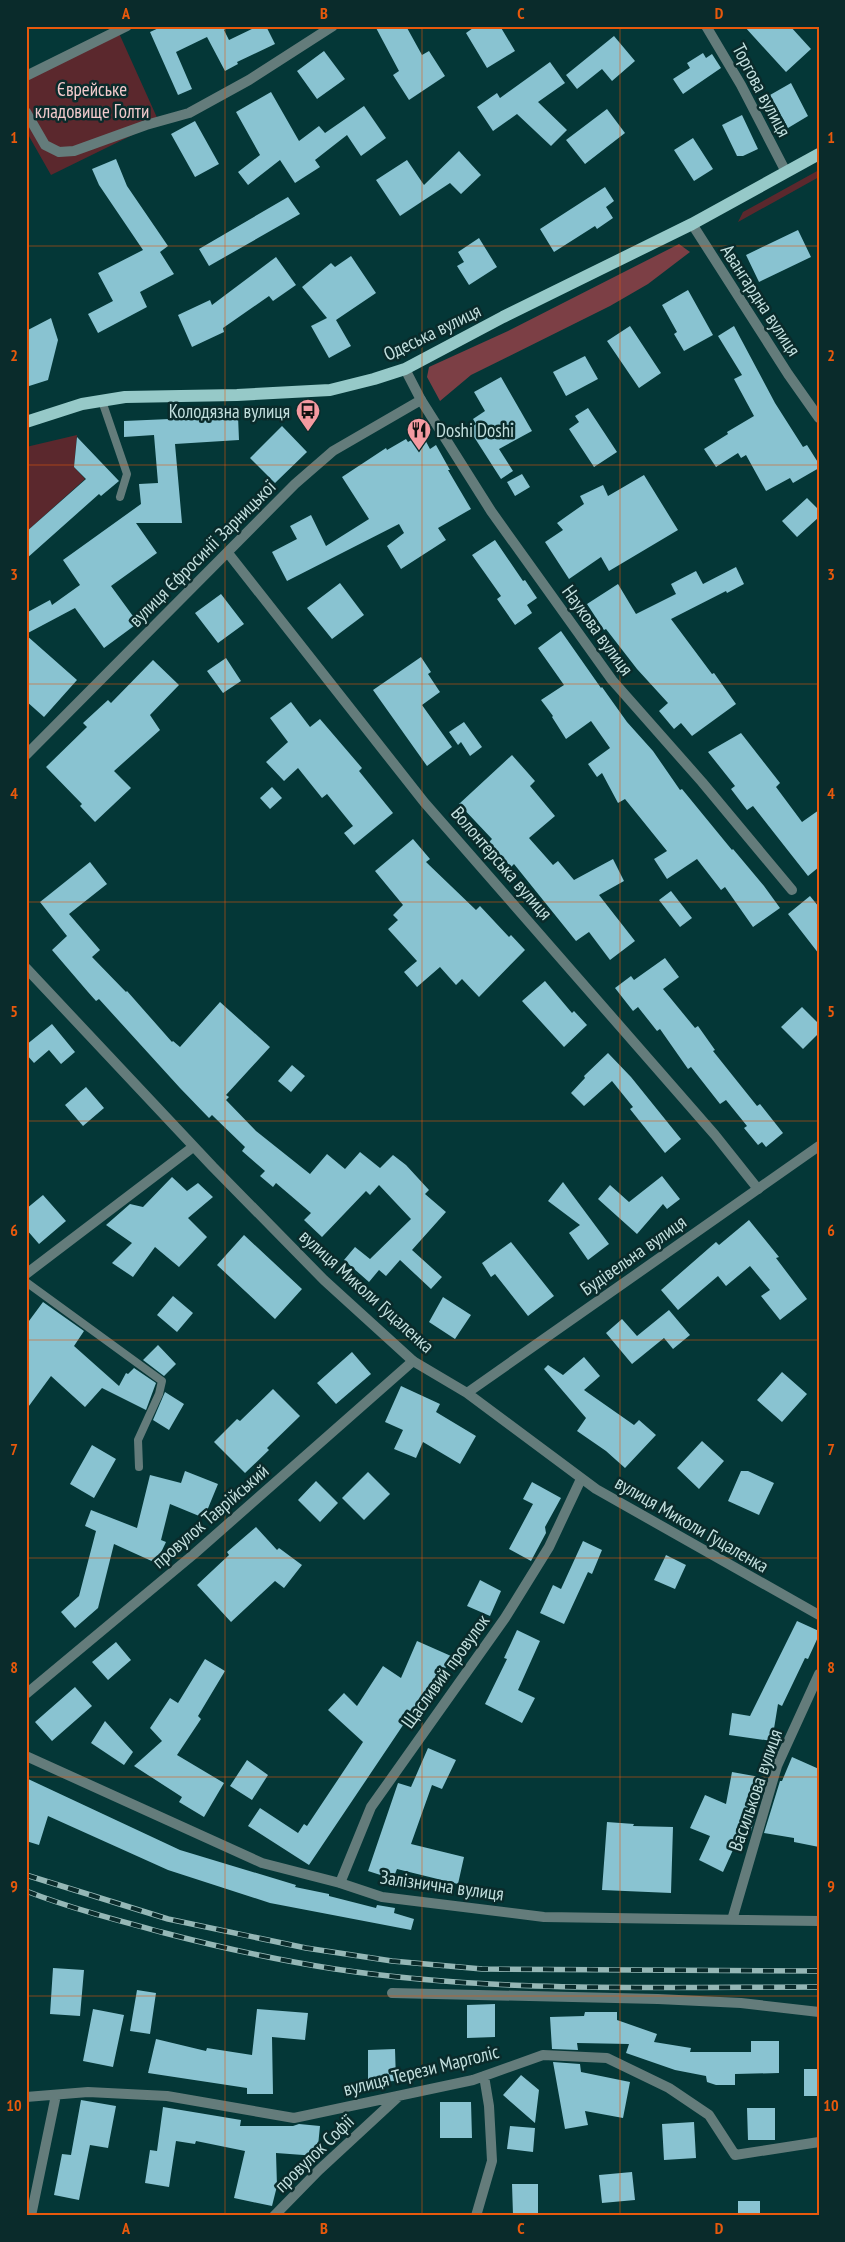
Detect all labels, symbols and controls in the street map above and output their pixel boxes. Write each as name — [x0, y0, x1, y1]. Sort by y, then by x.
text: A — [121, 3, 131, 23]
text: B — [320, 3, 328, 23]
text: C — [517, 3, 525, 23]
text: D — [715, 3, 724, 23]
street label: Торгова вулиця — [727, 39, 797, 141]
park label: Єврейське кладовище Голти — [35, 77, 149, 123]
text: 1 — [10, 127, 18, 147]
text: 1 — [827, 127, 835, 147]
street label: Авангардна вулиця — [716, 240, 806, 360]
street label: Одеська вулиця — [379, 298, 485, 366]
text: 2 — [10, 345, 18, 365]
text: 2 — [827, 345, 835, 365]
bus stop icon: Колодязна вулиця — [295, 398, 321, 432]
place label: Колодязна вулиця — [169, 399, 290, 423]
restaurant icon: Doshi Doshi — [406, 417, 432, 451]
place label: Doshi Doshi — [436, 418, 514, 442]
street label: вулиця Єфросинії Зарницької — [123, 474, 281, 632]
text: 3 — [10, 564, 18, 584]
text: 3 — [827, 564, 835, 584]
street label: Наукова вулиця — [557, 580, 639, 680]
text: 4 — [10, 783, 18, 803]
text: 4 — [827, 783, 835, 803]
street label: Волонтерська вулиця — [446, 801, 558, 925]
text: 5 — [10, 1001, 18, 1021]
text: 5 — [827, 1001, 835, 1021]
street label: Будівельна вулиця — [575, 1210, 691, 1300]
text: 6 — [10, 1220, 18, 1240]
text: 6 — [827, 1220, 835, 1240]
street label: вулиця Миколи Гуцаленка — [295, 1224, 439, 1358]
text: 7 — [10, 1439, 18, 1459]
text: 7 — [827, 1439, 835, 1459]
street label: провулок Таврійський — [147, 1459, 273, 1573]
street label: вулиця Миколи Гуцаленка — [611, 1470, 773, 1578]
street label: Щасливий провулок — [396, 1609, 495, 1733]
text: 8 — [10, 1657, 18, 1677]
text: 8 — [827, 1657, 835, 1677]
street label: Василькова вулиця — [723, 1726, 787, 1854]
street label: Залізнична вулиця — [379, 1864, 505, 1906]
text: 9 — [10, 1876, 18, 1896]
text: 9 — [827, 1876, 835, 1896]
street label: вулиця Терези Марголіс — [341, 2039, 502, 2101]
text: 10 — [6, 2095, 22, 2115]
text: 10 — [823, 2095, 839, 2115]
street label: провулок Софії — [269, 2109, 359, 2197]
text: A — [121, 2218, 131, 2238]
text: B — [320, 2218, 328, 2238]
text: C — [517, 2218, 525, 2238]
text: D — [715, 2218, 724, 2238]

